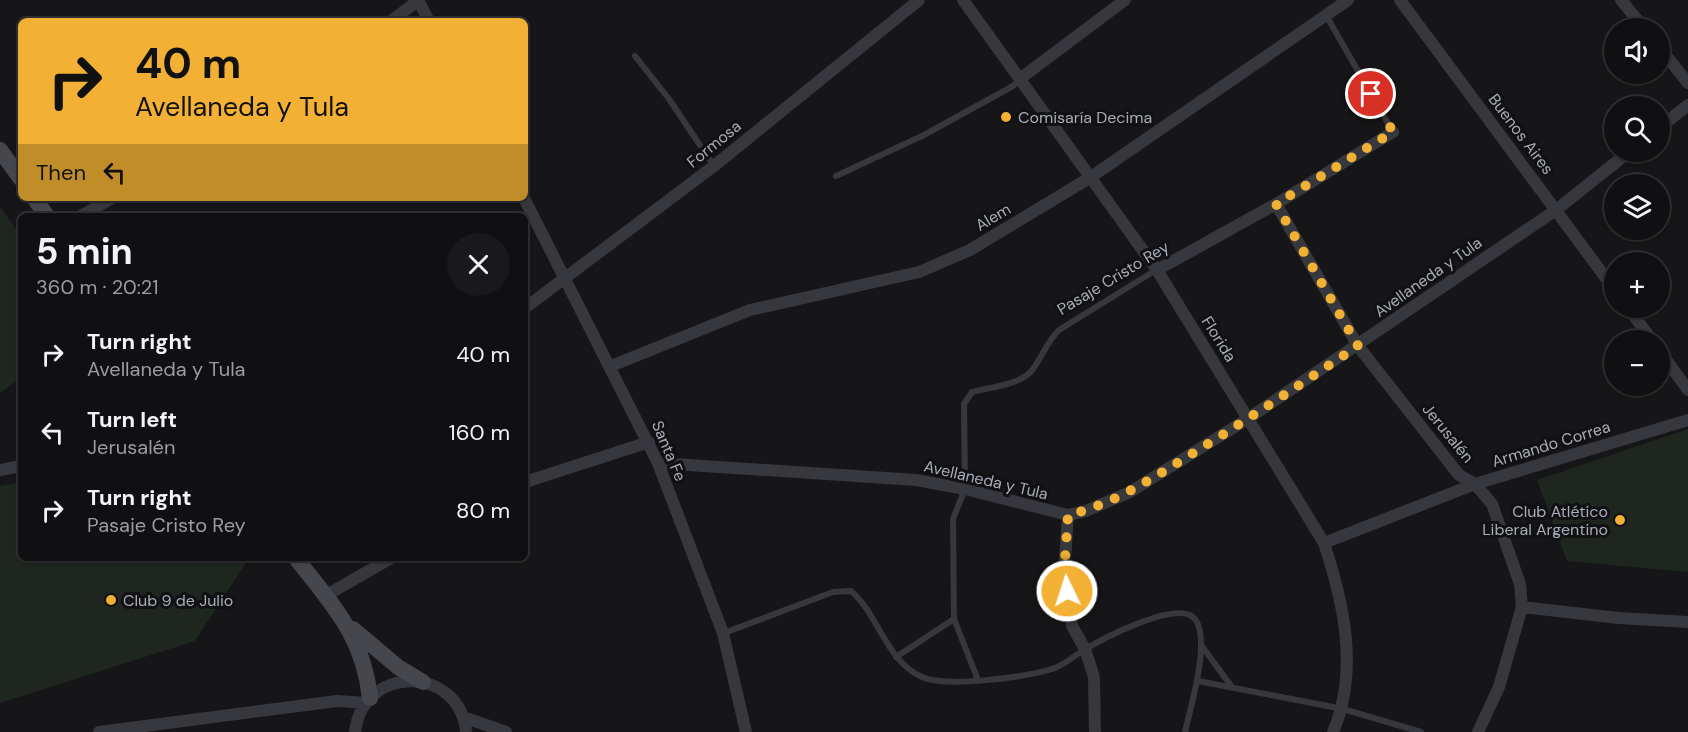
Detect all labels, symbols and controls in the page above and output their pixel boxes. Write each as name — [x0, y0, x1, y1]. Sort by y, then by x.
map controls — [1604, 18, 1670, 396]
button: sound — [1604, 18, 1670, 84]
text: 40 m — [135, 36, 241, 91]
icon: right — [36, 42, 114, 120]
pin — [1345, 68, 1396, 119]
icon: arrive — [1354, 77, 1387, 110]
text: Avellaneda y Tula — [135, 89, 349, 124]
street label: Buenos Aires — [1484, 89, 1558, 179]
button: search — [1604, 96, 1670, 162]
place label: Comisaría Decima — [1018, 107, 1152, 128]
marker: Comisaría Decima — [999, 110, 1013, 124]
street label: Formosa — [682, 116, 746, 172]
icon: left — [98, 156, 131, 189]
text: Then — [36, 158, 86, 187]
button: layers — [1604, 174, 1670, 240]
street label: Alem — [972, 198, 1014, 236]
text: 5 min — [36, 228, 133, 275]
street label: Avellaneda y Tula — [1370, 232, 1486, 322]
button: close — [447, 233, 510, 296]
street label: Pasaje Cristo Rey — [1053, 236, 1173, 320]
button: + — [1604, 252, 1670, 318]
text: 360 m · 20:21 — [36, 274, 159, 300]
street label: Florida — [1197, 312, 1241, 366]
text: Turn right — [87, 327, 192, 356]
button: − — [1604, 330, 1670, 396]
icon: right — [36, 338, 69, 371]
text: 40 m — [456, 340, 510, 369]
text: Avellaneda y Tula — [87, 356, 246, 382]
street label: Jerusalén — [1418, 399, 1478, 467]
text: Turn left — [87, 405, 177, 434]
icon: left — [36, 416, 69, 449]
street label: Armando Correa — [1489, 416, 1613, 472]
text: 160 m — [449, 418, 510, 447]
street label: Santa Fe — [647, 418, 691, 484]
text: Jerusalén — [87, 434, 175, 460]
street label: Avellaneda y Tula — [922, 456, 1050, 504]
text: Turn right — [87, 483, 192, 512]
icon: right — [36, 494, 69, 527]
text: 80 m — [456, 496, 510, 525]
place label: Club Atlético Liberal Argentino — [1482, 501, 1608, 540]
text: Pasaje Cristo Rey — [87, 512, 246, 538]
marker: Club Atlético Liberal Argentino — [1613, 513, 1627, 527]
position arrow — [1035, 559, 1099, 623]
place label: Club 9 de Julio — [123, 590, 233, 611]
marker: Club 9 de Julio — [104, 593, 118, 607]

